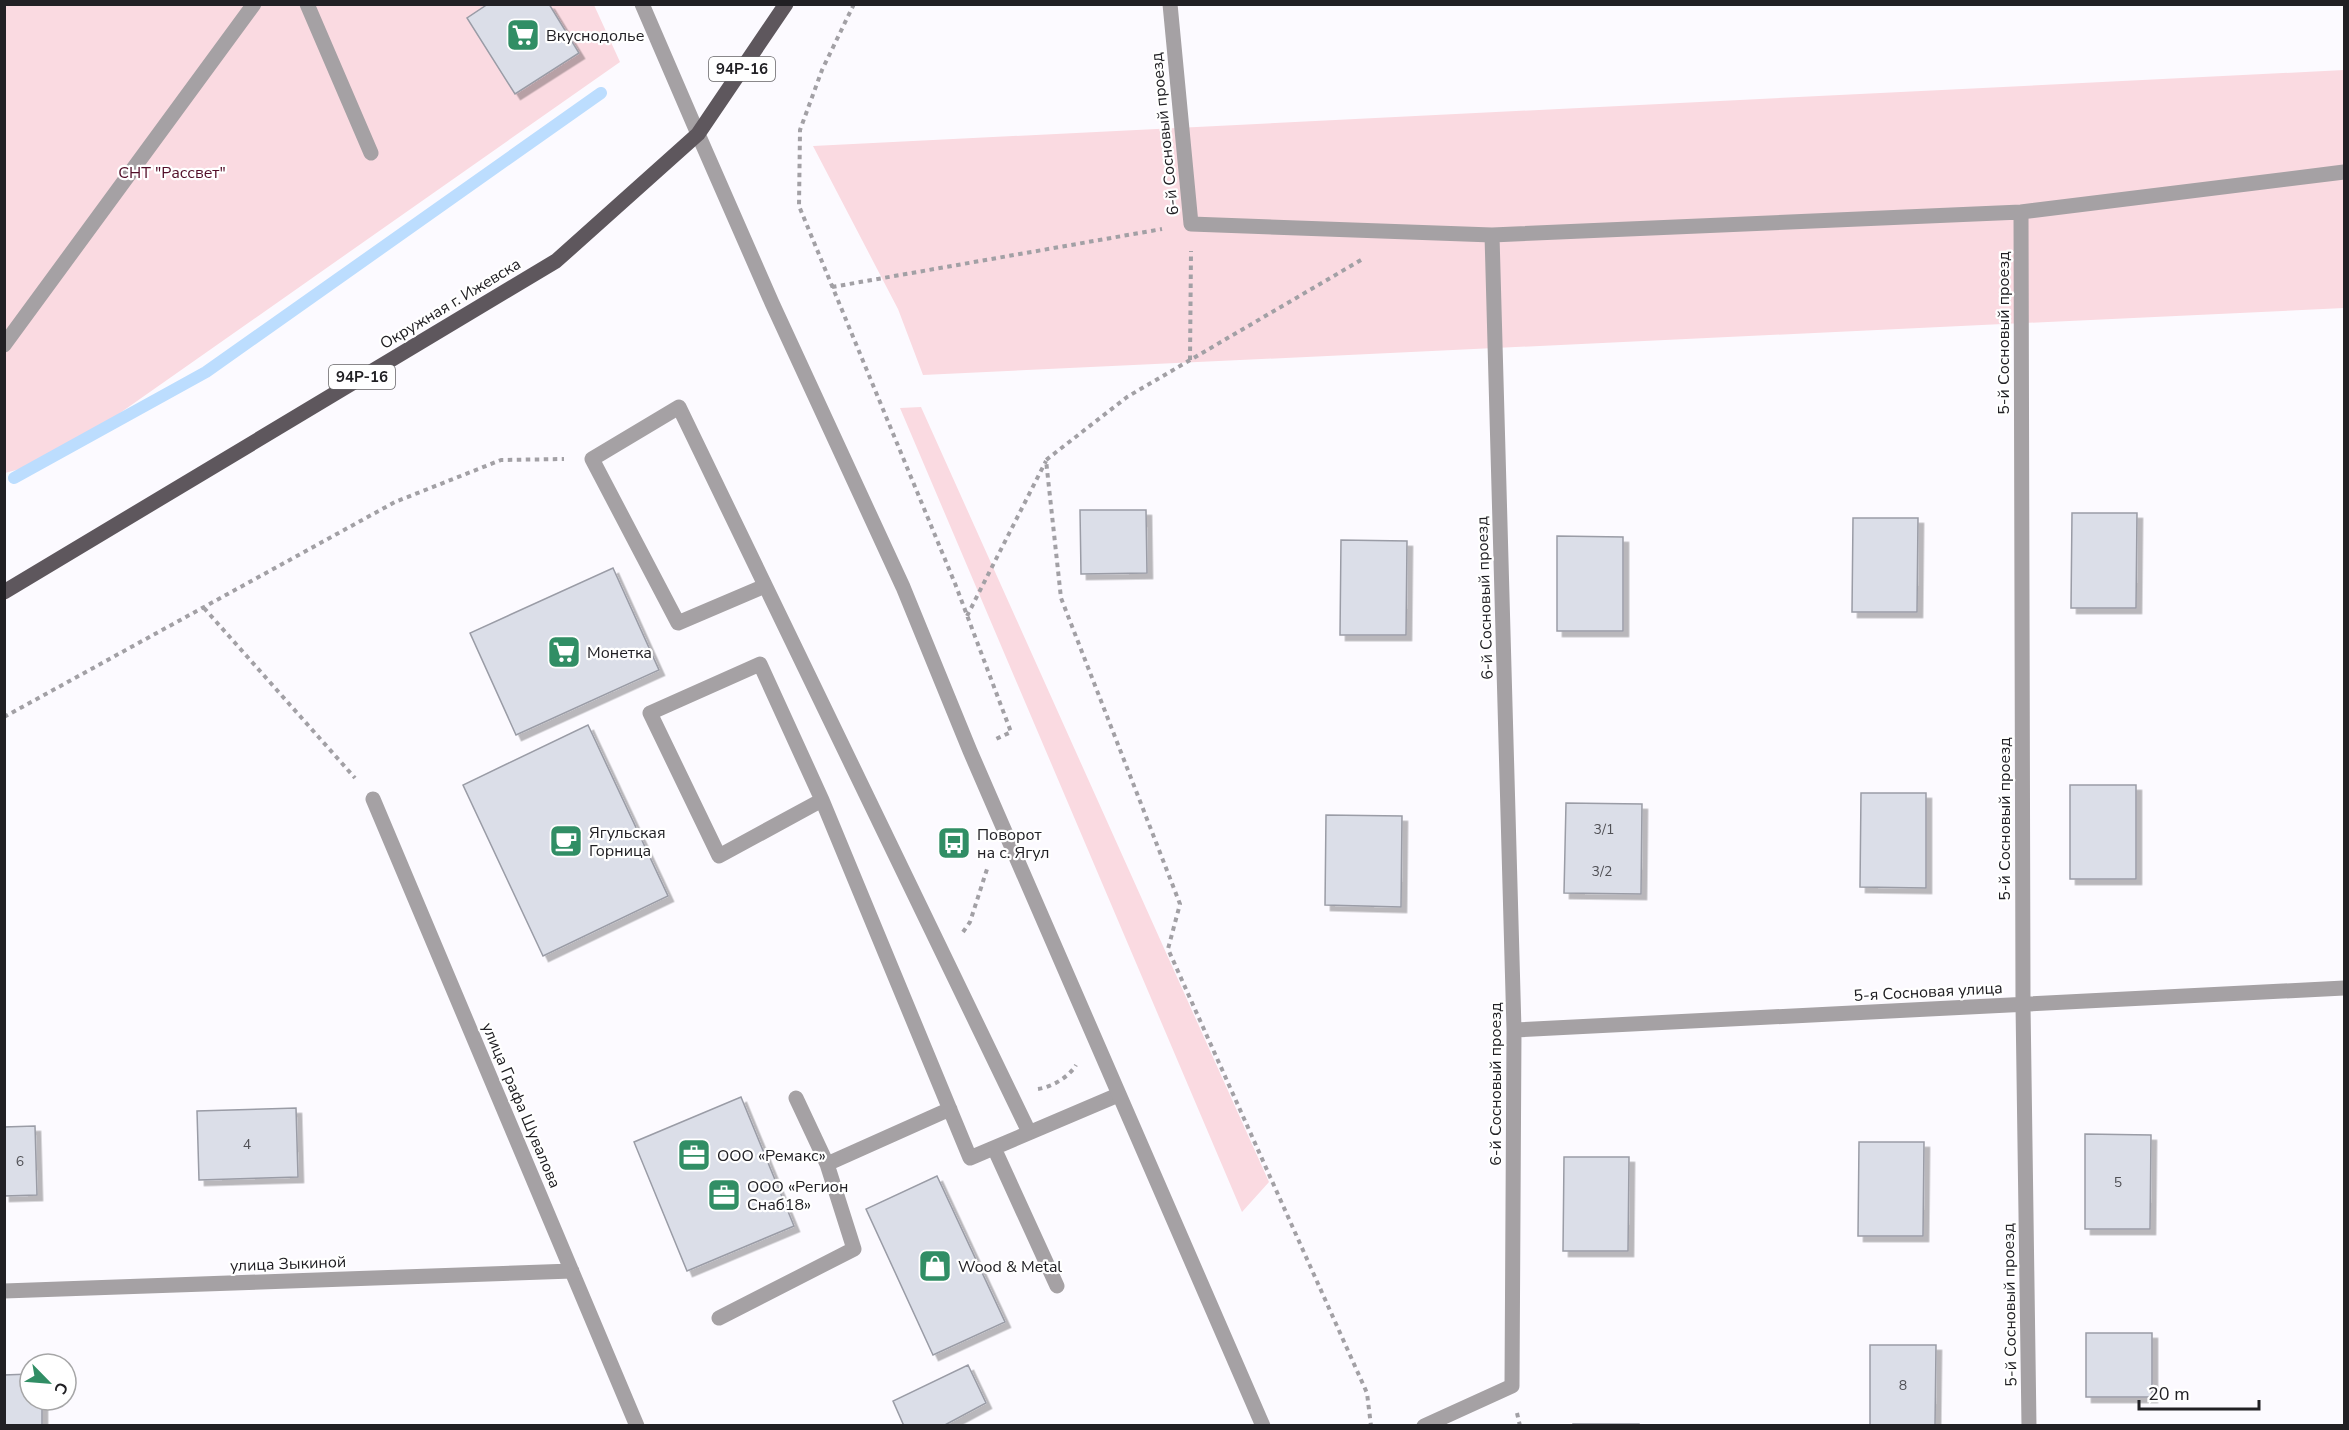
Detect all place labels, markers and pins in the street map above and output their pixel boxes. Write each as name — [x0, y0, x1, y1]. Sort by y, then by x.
supermarket icon: Вкуснодолье — [505, 17, 541, 53]
place label: Вкуснодолье — [546, 25, 644, 47]
supermarket icon: Монетка — [546, 634, 582, 670]
place label: Монетка — [587, 642, 652, 664]
place label: Ягульская Горница — [589, 822, 666, 862]
cafe icon: Ягульская Горница — [548, 823, 584, 859]
place label: Поворот на с. Ягул — [977, 824, 1049, 864]
bus stop icon: Поворот на с. Ягул — [936, 825, 972, 861]
office icon: ООО «Ремакс» — [676, 1137, 712, 1173]
place label: ООО «Ремакс» — [717, 1145, 826, 1167]
place label: ООО «Регион Снаб18» — [747, 1176, 848, 1216]
office icon: ООО «Регион Снаб18» — [706, 1177, 742, 1213]
shop icon: Wood & Metal — [917, 1248, 953, 1284]
place label: Wood & Metal — [958, 1256, 1062, 1278]

